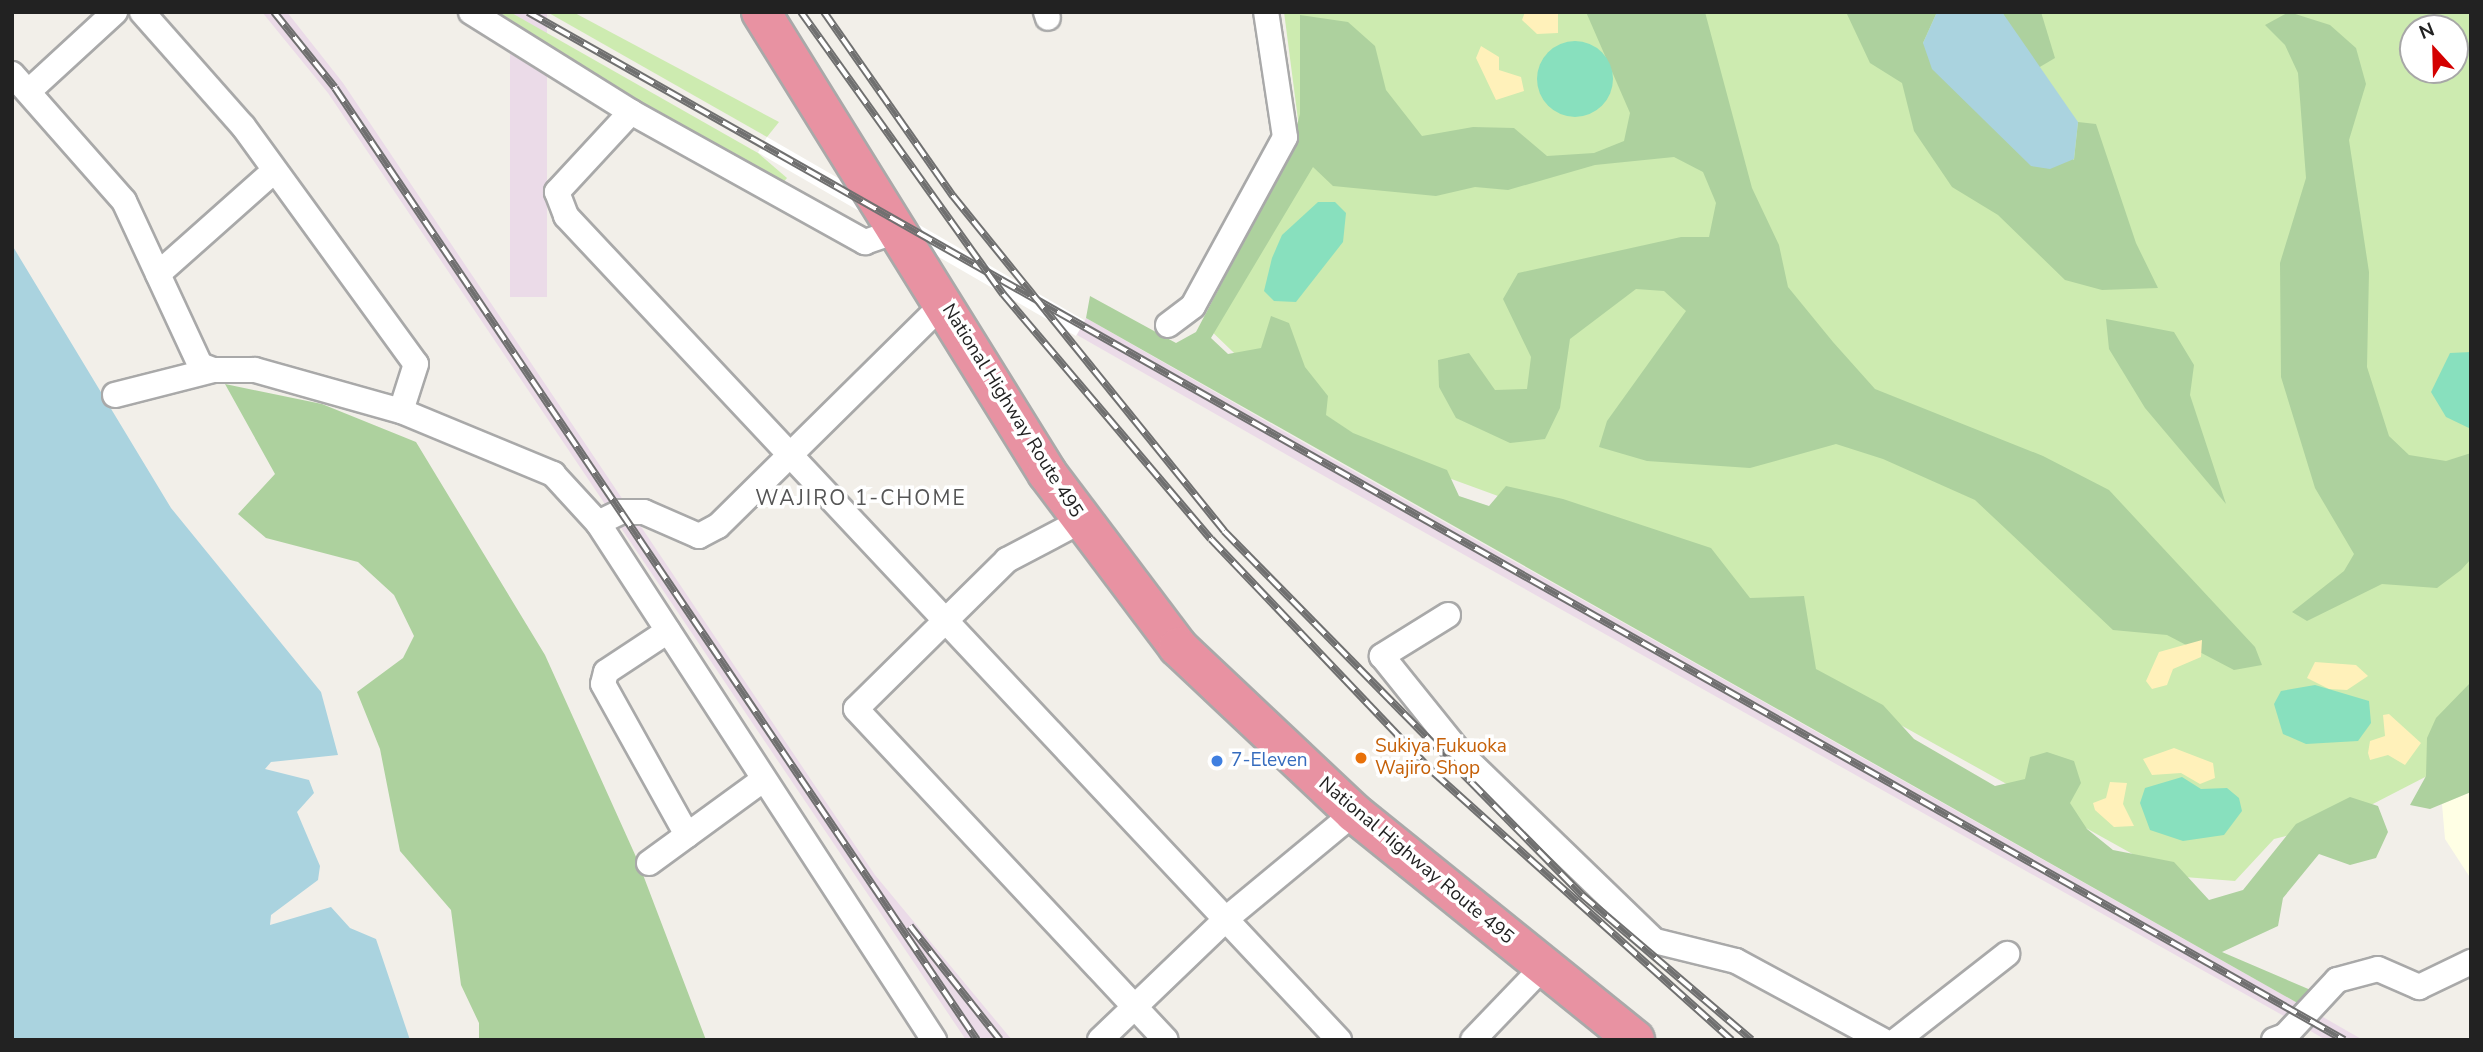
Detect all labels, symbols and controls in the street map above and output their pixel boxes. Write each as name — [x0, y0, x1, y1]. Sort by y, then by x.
north arrow — [2399, 14, 2469, 84]
text: N — [2415, 17, 2438, 46]
street label: National Highway Route 495 — [937, 300, 1087, 522]
district label: WAJIRO 1-CHOME — [757, 485, 965, 511]
place label: Sukiya Fukuoka Wajiro Shop — [1375, 736, 1507, 780]
place label: 7-Eleven — [1231, 750, 1308, 772]
marker: Sukiya Fukuoka Wajiro Shop — [1353, 750, 1369, 766]
marker: 7-Eleven — [1209, 753, 1225, 769]
street label: National Highway Route 495 — [1314, 773, 1518, 949]

